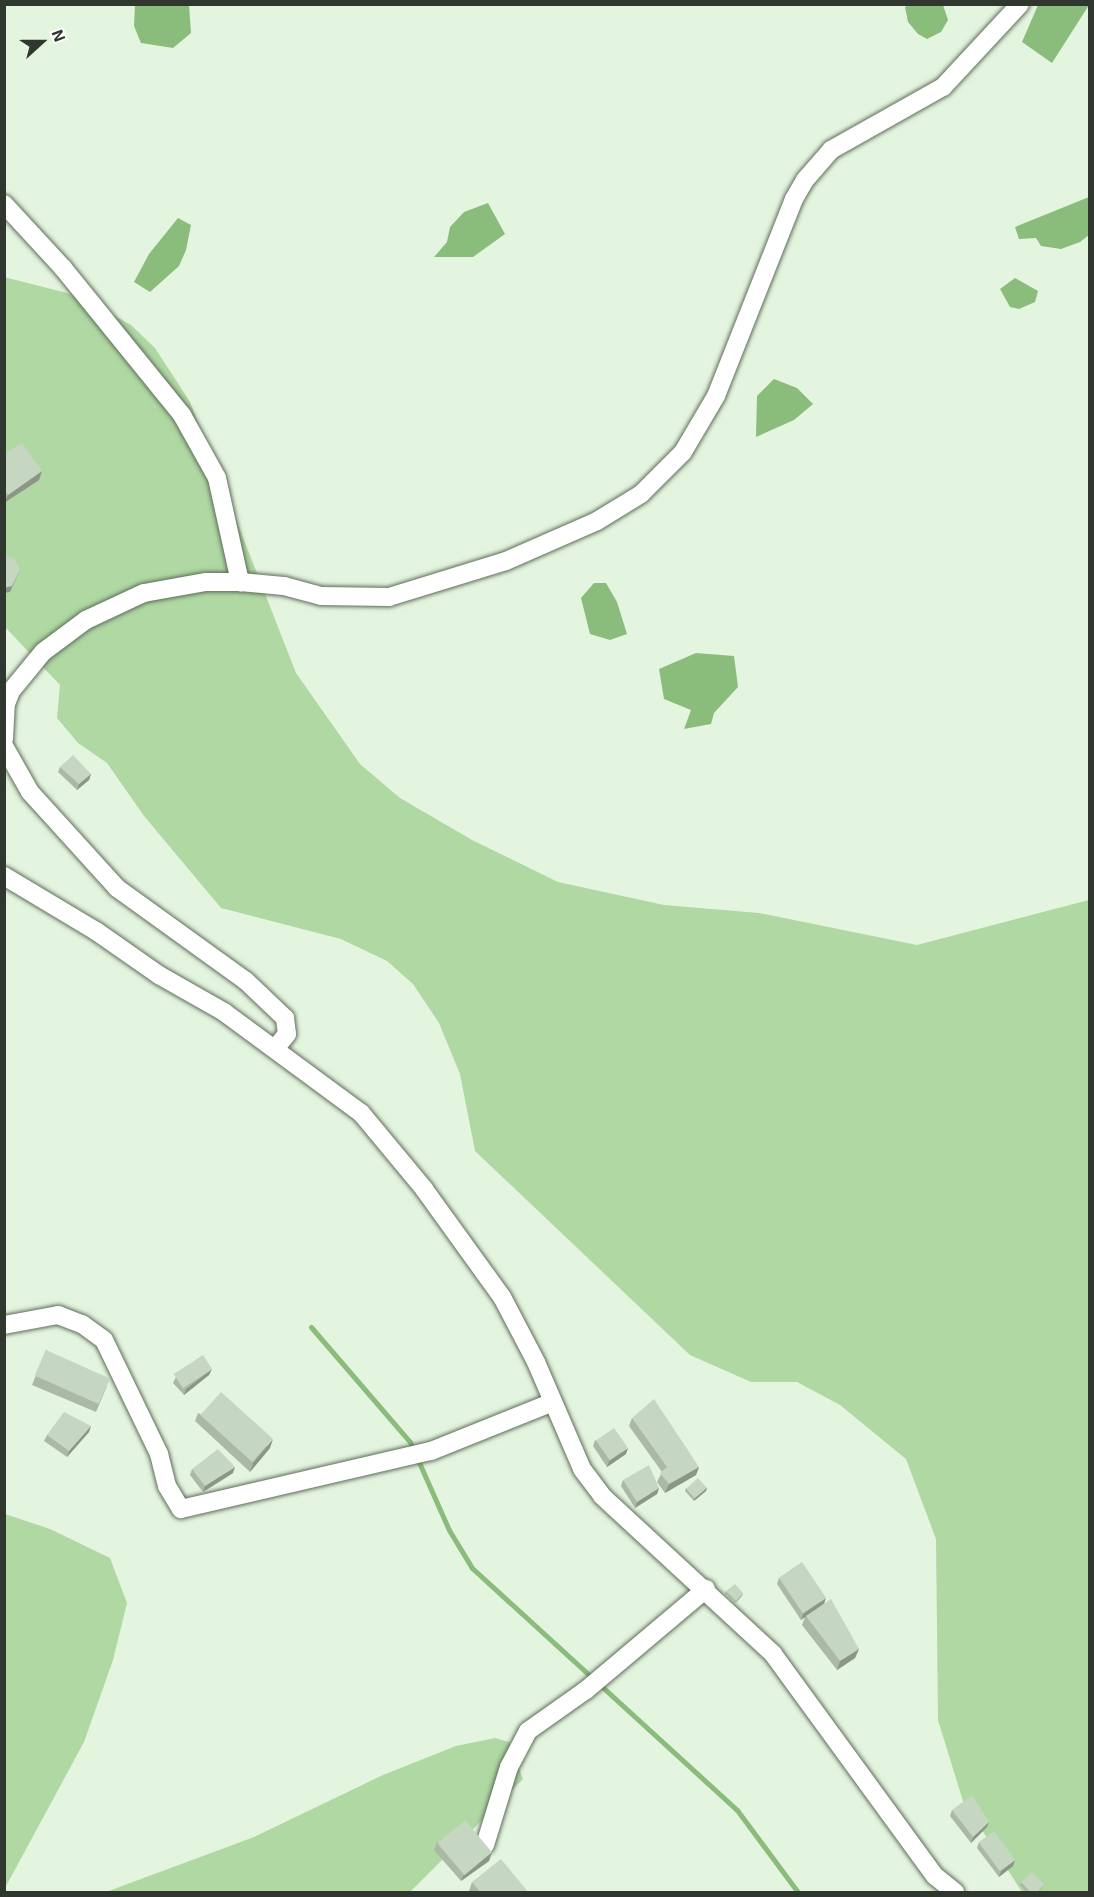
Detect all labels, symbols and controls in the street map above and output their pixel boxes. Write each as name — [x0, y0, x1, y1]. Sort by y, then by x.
north arrow — [12, 12, 72, 72]
text: N — [48, 27, 70, 44]

